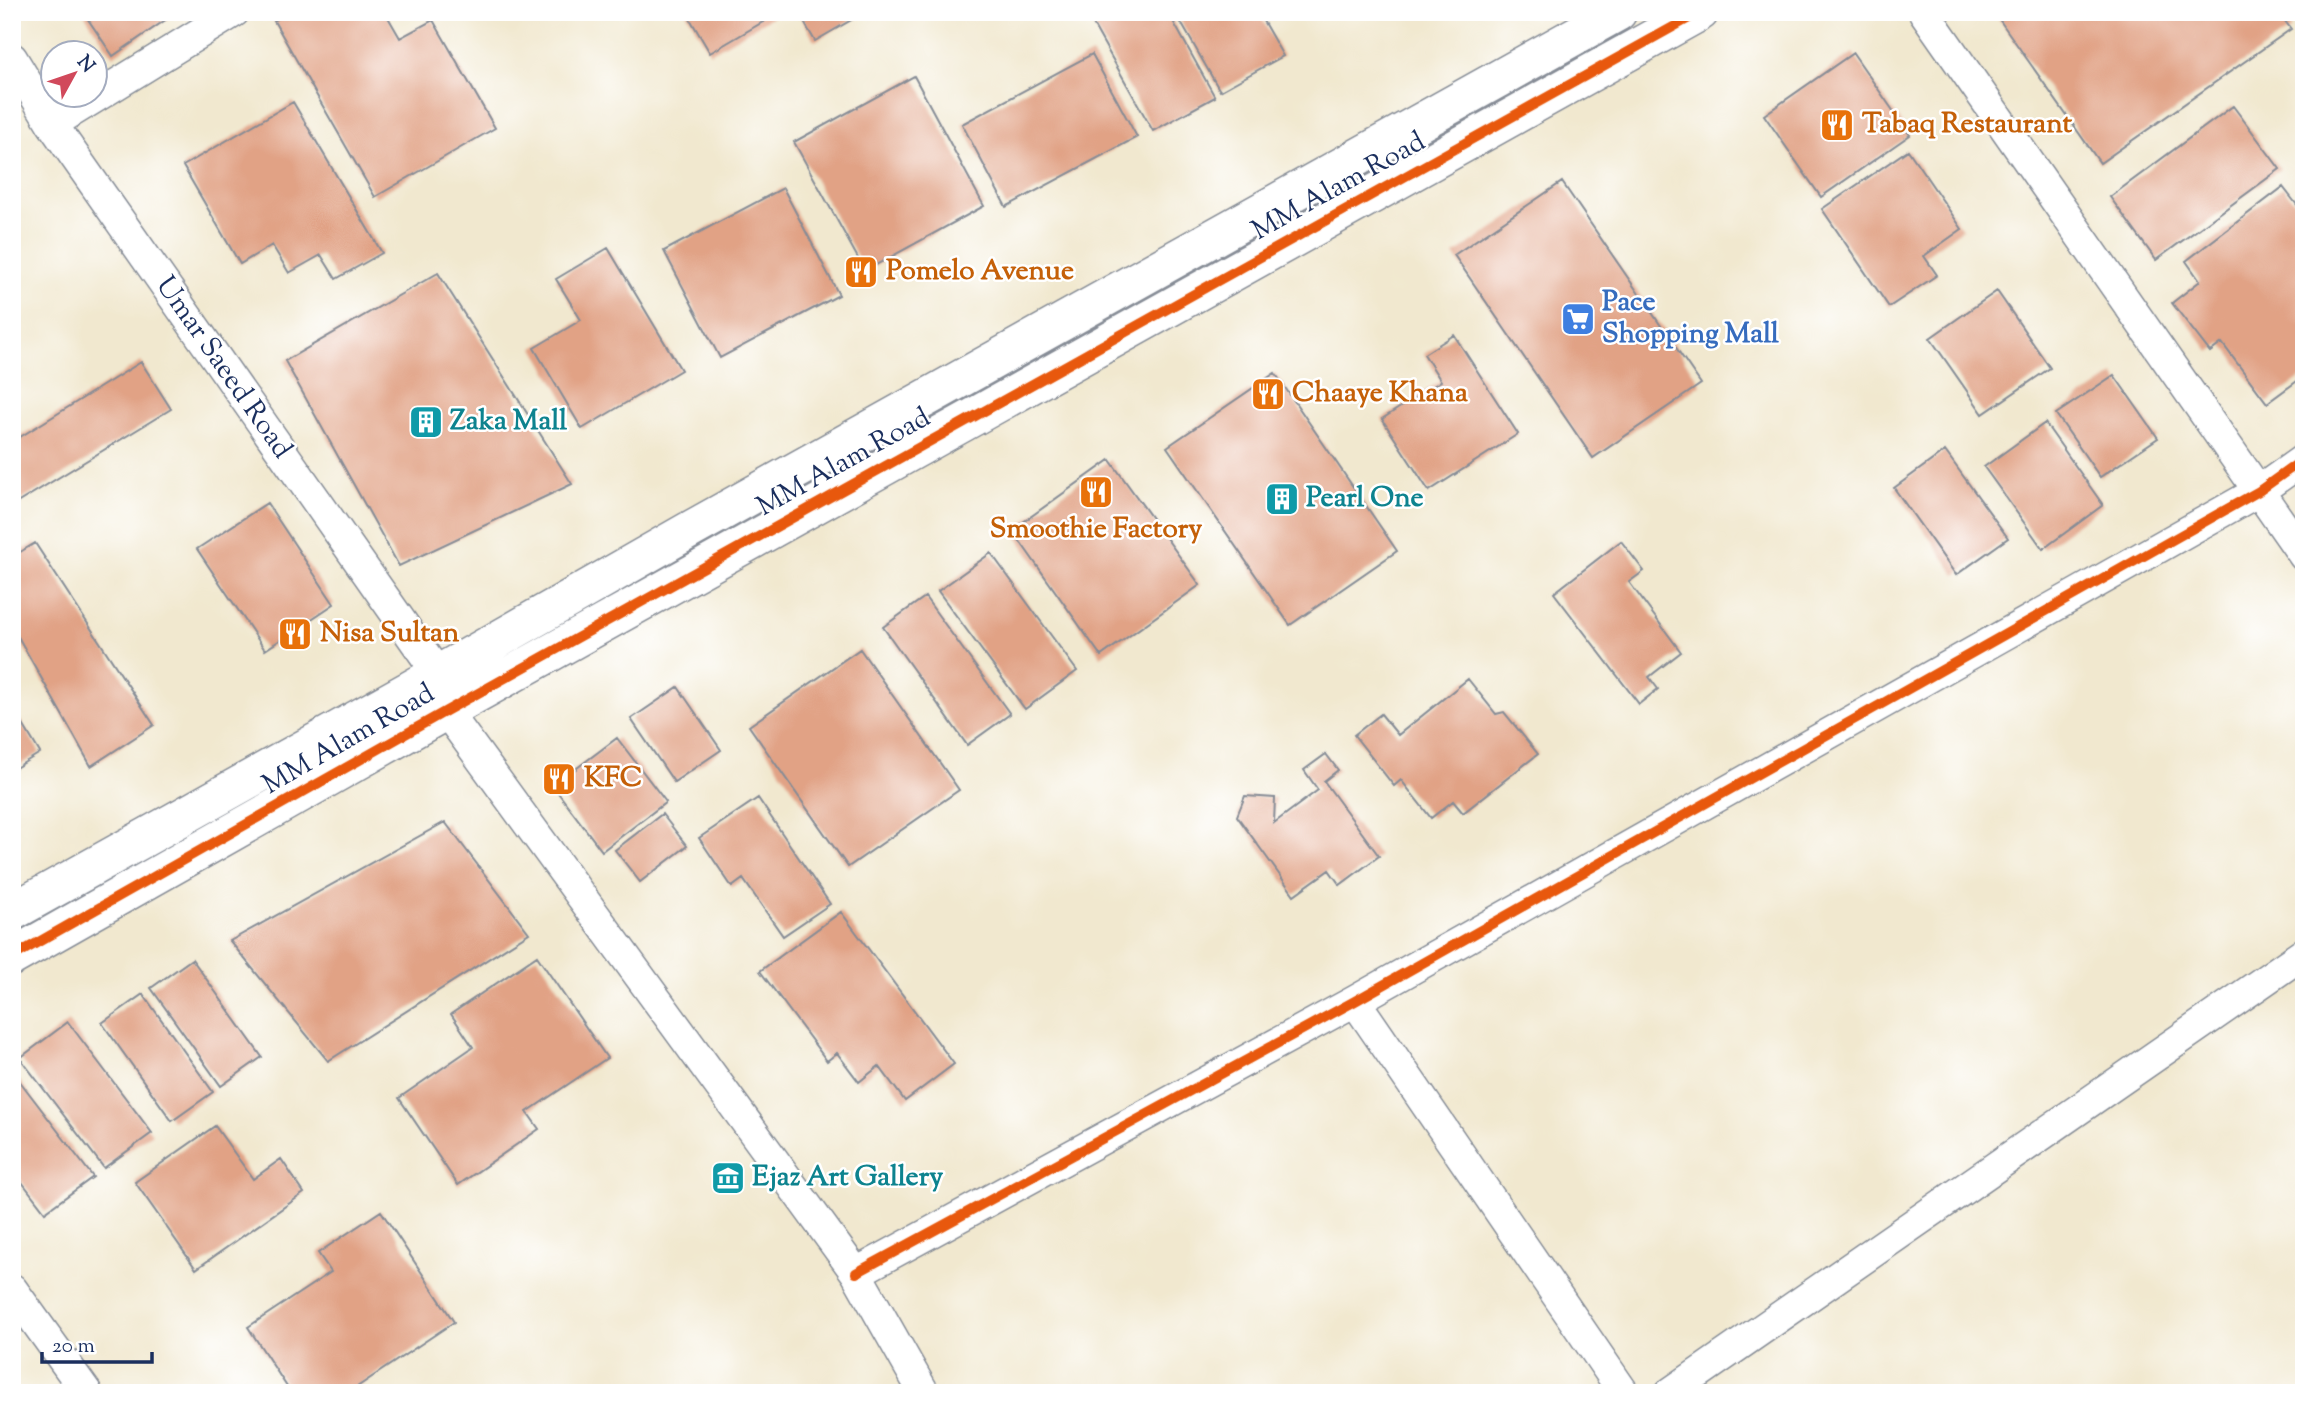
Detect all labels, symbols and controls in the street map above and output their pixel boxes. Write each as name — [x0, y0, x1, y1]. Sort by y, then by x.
north arrow — [38, 38, 108, 108]
text: N — [70, 50, 100, 79]
place label: Tabaq Restaurant — [1862, 105, 2073, 145]
restaurant icon: Tabaq Restaurant — [1818, 106, 1856, 144]
street label: MM Alam Road — [1245, 123, 1433, 251]
place label: Pomelo Avenue — [886, 252, 1074, 292]
restaurant icon: Pomelo Avenue — [842, 253, 880, 291]
street label: Umar Saeed Road — [145, 268, 301, 468]
place label: Pace Shopping Mall — [1602, 283, 1779, 355]
supermarket icon: Pace Shopping Mall — [1559, 300, 1597, 338]
place label: Chaaye Khana — [1292, 374, 1468, 414]
restaurant icon: Chaaye Khana — [1249, 375, 1287, 413]
street label: MM Alam Road — [750, 399, 938, 527]
place label: Zaka Mall — [450, 402, 567, 442]
building icon: Zaka Mall — [407, 403, 445, 441]
restaurant icon: Smoothie Factory — [1077, 473, 1115, 511]
place label: Pearl One — [1306, 479, 1424, 519]
building icon: Pearl One — [1263, 480, 1301, 518]
place label: Smoothie Factory — [990, 510, 1202, 550]
place label: Nisa Sultan — [320, 614, 460, 654]
restaurant icon: Nisa Sultan — [276, 615, 314, 653]
street label: MM Alam Road — [255, 674, 443, 806]
place label: KFC — [584, 759, 642, 799]
restaurant icon: KFC — [540, 760, 578, 798]
place label: Ejaz Art Gallery — [752, 1158, 943, 1198]
museum icon: Ejaz Art Gallery — [709, 1159, 747, 1197]
scale bar — [42, 1321, 152, 1365]
text: 20 m — [52, 1332, 95, 1362]

